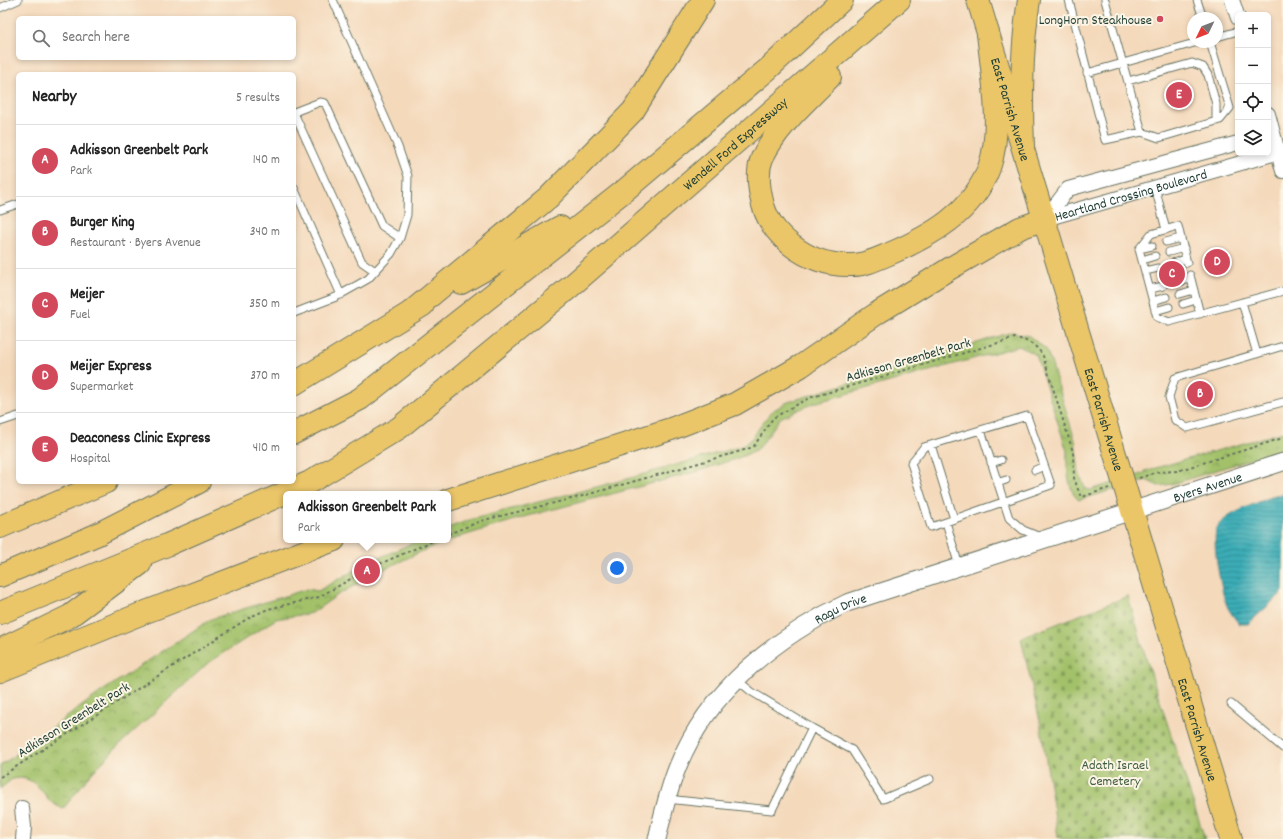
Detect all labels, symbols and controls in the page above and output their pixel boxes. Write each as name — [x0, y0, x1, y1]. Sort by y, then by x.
place label: LongHorn Steakhouse — [1039, 11, 1152, 31]
north arrow — [1187, 12, 1223, 48]
map controls — [1235, 12, 1271, 156]
button: + — [1235, 12, 1271, 48]
marker: LongHorn Steakhouse — [1155, 14, 1165, 24]
search box — [16, 16, 296, 60]
icon: search — [30, 27, 52, 49]
text: Search here — [62, 27, 130, 49]
button: − — [1235, 48, 1271, 84]
street label: East Parrish Avenue — [984, 56, 1034, 164]
pin: E — [1166, 80, 1192, 110]
button: locate — [1235, 84, 1271, 120]
text: Nearby — [32, 86, 76, 110]
text: 5 results — [236, 89, 280, 108]
street label: Wendell Ford Expressway — [679, 93, 793, 196]
button: layers — [1235, 120, 1271, 156]
text: Adkisson Greenbelt Park — [70, 140, 208, 162]
text: A — [41, 151, 49, 170]
text: 140 m — [253, 151, 280, 170]
text: Park — [70, 162, 92, 181]
street label: Heartland Crossing Boulevard — [1053, 165, 1210, 228]
text: Burger King — [70, 212, 135, 234]
text: B — [42, 223, 48, 242]
text: 340 m — [250, 223, 280, 242]
text: Restaurant · Byers Avenue — [70, 234, 201, 253]
pin: D — [1204, 247, 1230, 277]
pin: C — [1159, 259, 1185, 289]
text: Meijer — [70, 284, 104, 306]
text: C — [42, 295, 48, 314]
text: 350 m — [249, 295, 280, 314]
text: Fuel — [70, 306, 90, 325]
street label: Adkisson Greenbelt Park — [844, 333, 974, 388]
text: Meijer Express — [70, 356, 152, 378]
street label: East Parrish Avenue — [1078, 366, 1128, 474]
text: D — [42, 367, 48, 386]
text: 370 m — [250, 367, 280, 386]
text: Supermarket — [70, 378, 134, 397]
pin: B — [1187, 379, 1213, 409]
text: Deaconess Clinic Express — [70, 428, 211, 450]
text: E — [42, 439, 48, 458]
text: 410 m — [253, 439, 280, 458]
text: Hospital — [70, 450, 110, 469]
street label: Byers Avenue — [1171, 468, 1245, 509]
popup — [283, 491, 451, 543]
text: Adkisson Greenbelt Park — [298, 497, 436, 519]
text: Park — [298, 519, 320, 538]
pin: A — [354, 556, 380, 586]
your location — [607, 558, 627, 578]
street label: Ragu Drive — [811, 589, 869, 630]
street label: East Parrish Avenue — [1171, 676, 1221, 784]
street label: Adkisson Greenbelt Park — [14, 678, 134, 763]
park label: Adath Israel Cemetery — [1081, 756, 1149, 792]

